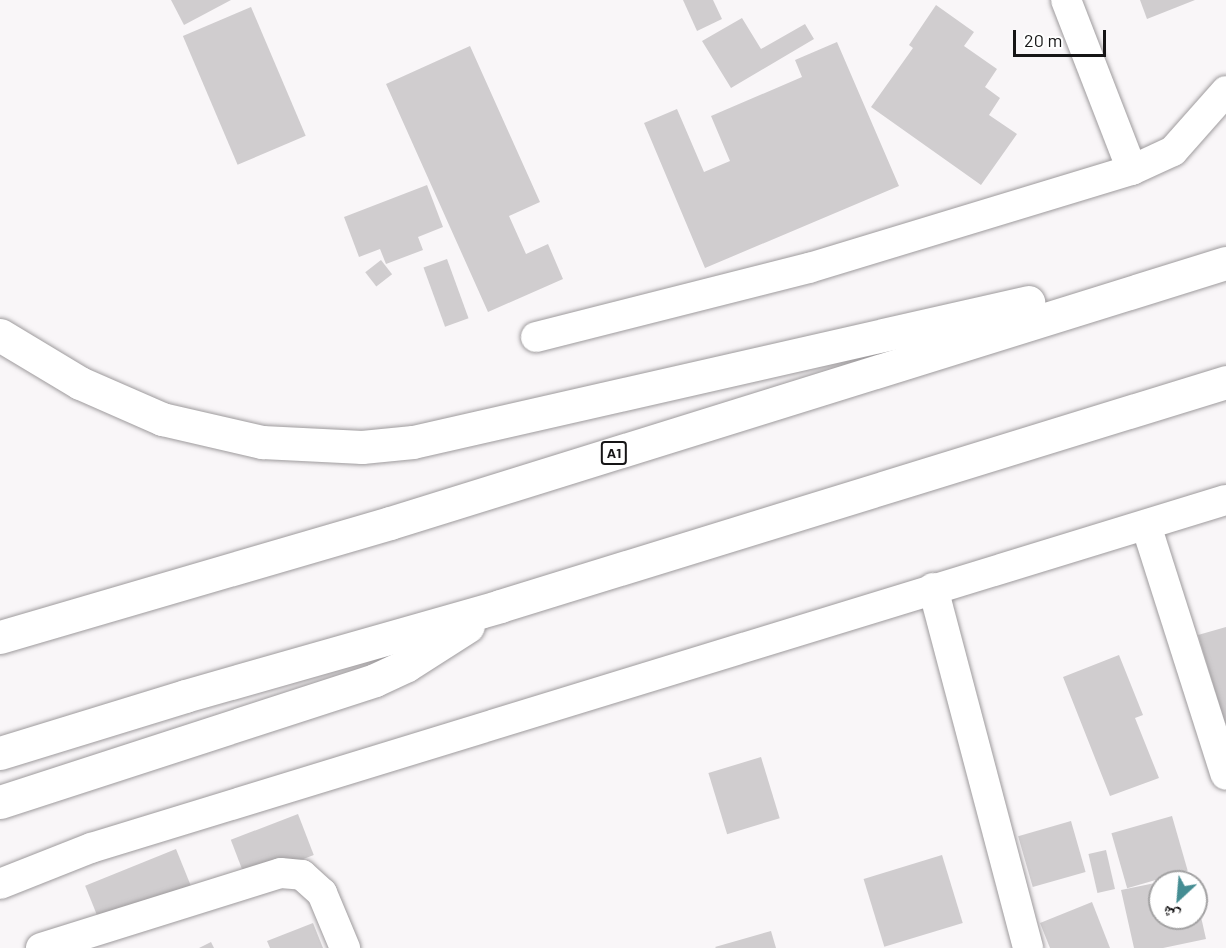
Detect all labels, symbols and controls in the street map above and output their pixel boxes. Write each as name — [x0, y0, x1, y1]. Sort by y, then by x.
scale bar — [1016, 18, 1109, 56]
text: 20 m — [1024, 29, 1062, 51]
road number: A1 — [600, 442, 628, 464]
north arrow — [1148, 870, 1208, 930]
text: ش — [1159, 903, 1183, 927]

